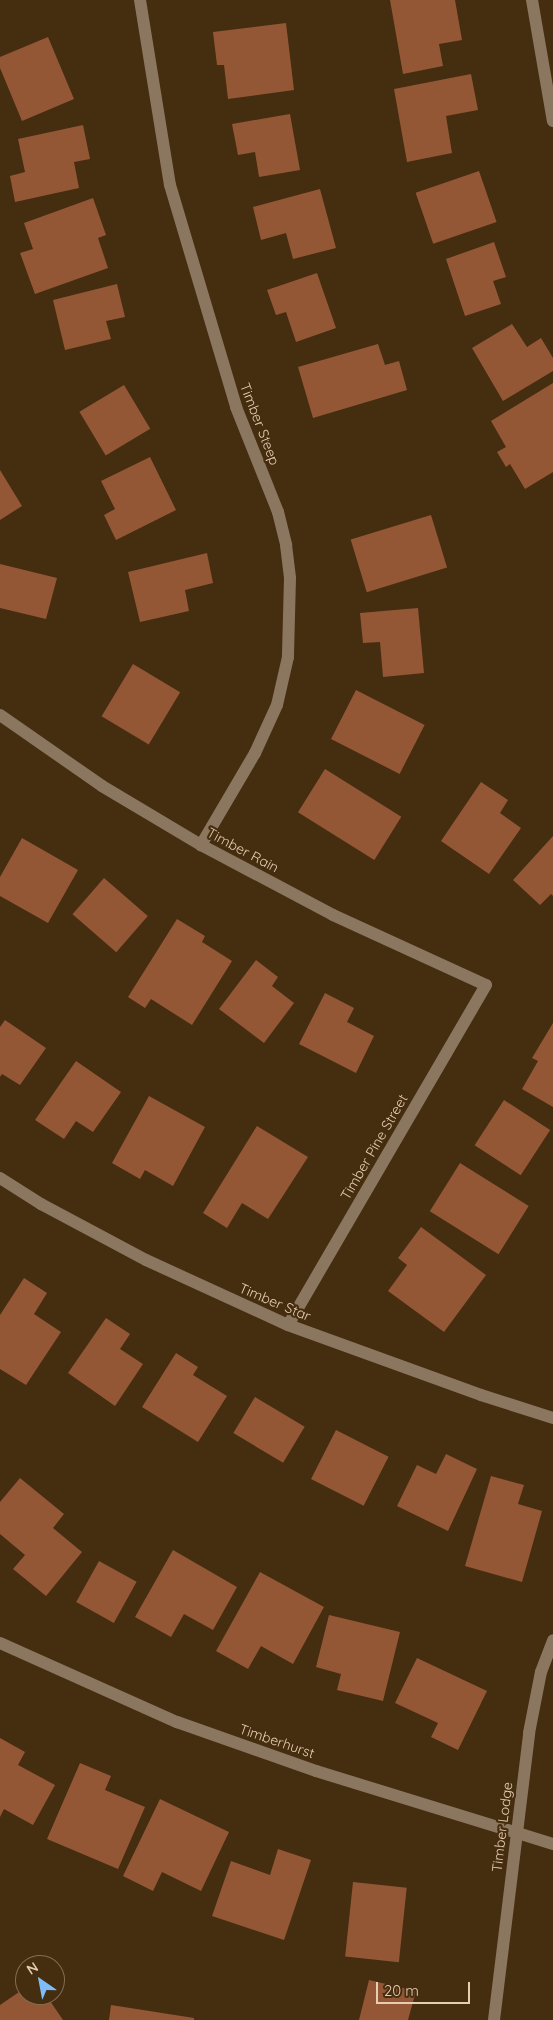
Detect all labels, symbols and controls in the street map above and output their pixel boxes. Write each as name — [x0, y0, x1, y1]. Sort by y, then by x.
street label: Timber Steep — [237, 381, 283, 467]
street label: Timber Rain — [204, 824, 282, 876]
street label: Timber Pine Street — [337, 1091, 411, 1203]
street label: Timber Star — [237, 1279, 313, 1325]
street label: Timberhurst — [237, 1720, 317, 1762]
street label: Timber Lodge — [488, 1781, 516, 1873]
north arrow — [15, 1955, 65, 2005]
text: N — [23, 1958, 42, 1979]
scale bar — [378, 1972, 472, 2004]
text: 20 m — [384, 1981, 419, 2000]

